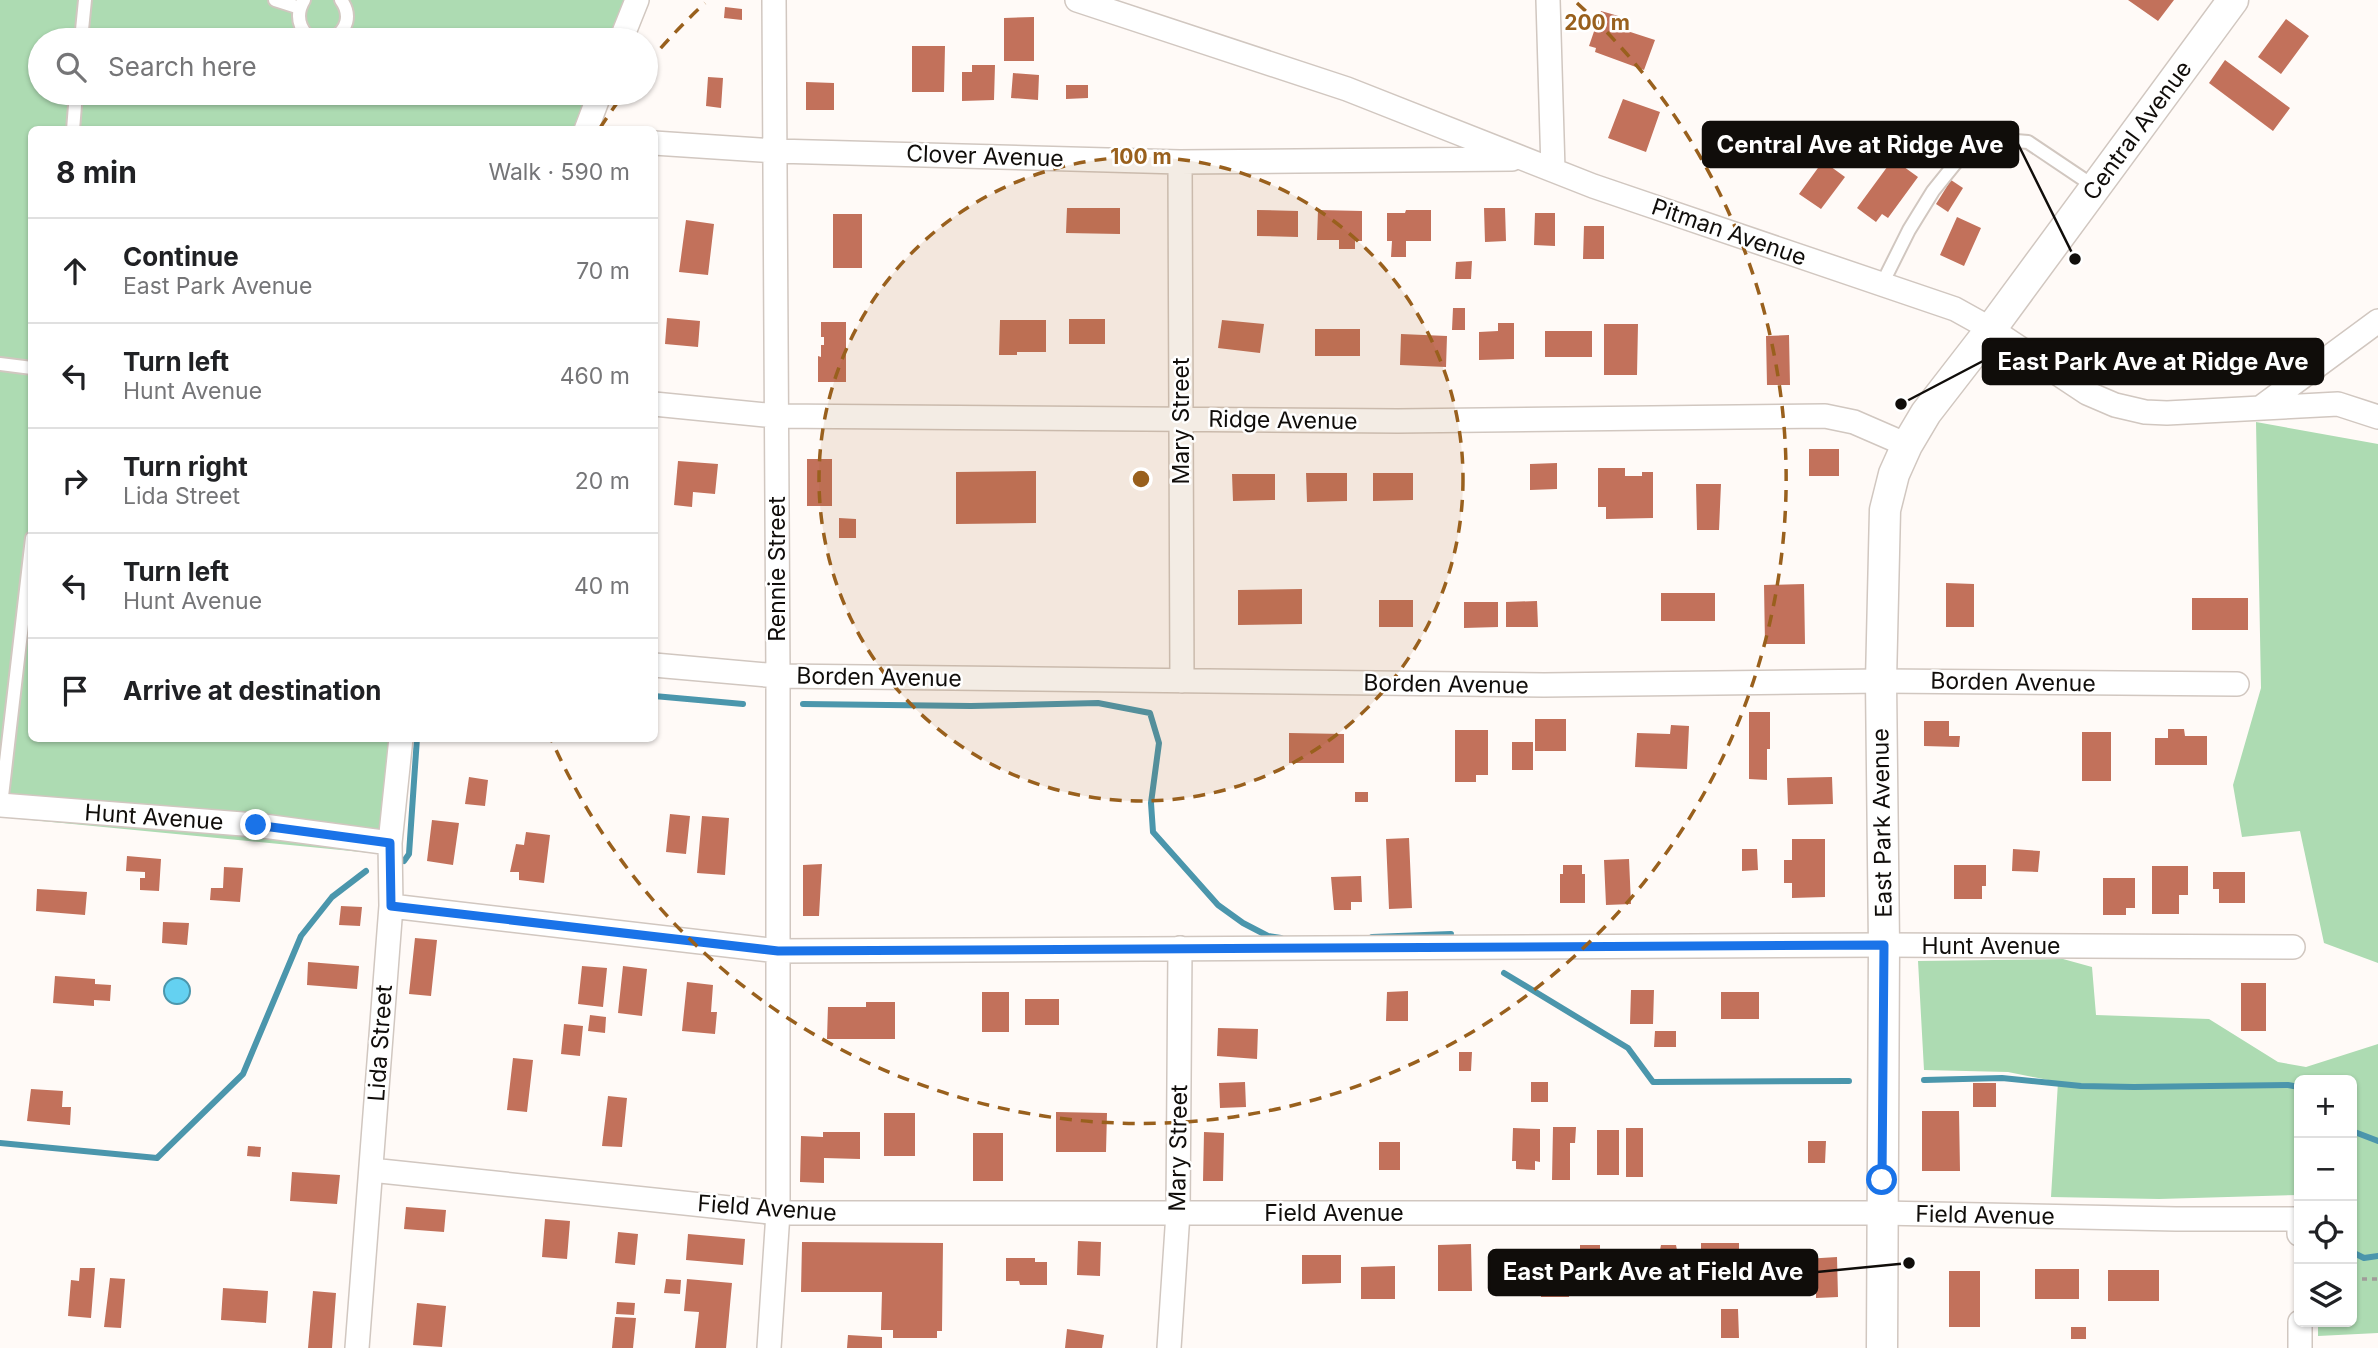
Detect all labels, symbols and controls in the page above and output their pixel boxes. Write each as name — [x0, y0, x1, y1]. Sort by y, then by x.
text: 200 m — [1564, 10, 1630, 35]
search box — [28, 28, 658, 105]
icon: search — [52, 48, 90, 86]
text: Search here — [108, 51, 257, 82]
street label: Central Avenue — [2077, 55, 2198, 205]
callout: Central Ave at Ridge Ave — [1703, 122, 2018, 167]
text: Central Ave at Ridge Ave — [1716, 130, 2004, 159]
street label: Clover Avenue — [906, 139, 1064, 173]
text: 100 m — [1110, 144, 1172, 169]
text: 8 min — [56, 154, 137, 190]
text: Walk · 590 m — [488, 158, 630, 186]
street label: Pitman Avenue — [1648, 192, 1810, 272]
text: Continue — [123, 241, 239, 272]
icon: ahead — [56, 252, 94, 290]
text: 70 m — [576, 257, 630, 285]
text: East Park Avenue — [123, 272, 312, 300]
callout: East Park Ave at Ridge Ave — [1983, 339, 2323, 384]
text: Turn left — [123, 346, 229, 377]
text: East Park Ave at Ridge Ave — [1997, 347, 2309, 376]
icon: left — [56, 357, 94, 395]
street label: Mary Street — [1167, 357, 1195, 485]
text: 460 m — [560, 362, 630, 390]
text: Hunt Avenue — [123, 377, 262, 405]
street label: Ridge Avenue — [1208, 405, 1358, 435]
text: Turn right — [123, 451, 248, 482]
icon: right — [56, 462, 94, 500]
text: 20 m — [575, 467, 630, 495]
centre of rings — [1129, 467, 1153, 491]
text: Lida Street — [123, 482, 240, 510]
street label: Rennie Street — [763, 496, 791, 642]
text: Turn left — [123, 556, 229, 587]
icon: left — [56, 567, 94, 605]
text: 40 m — [574, 572, 630, 600]
text: Hunt Avenue — [123, 587, 262, 615]
street label: Borden Avenue — [796, 662, 962, 692]
street label: Borden Avenue — [1930, 667, 2096, 697]
street label: Borden Avenue — [1363, 669, 1529, 699]
icon: arrive — [56, 672, 94, 710]
text: Arrive at destination — [123, 675, 382, 706]
street label: East Park Avenue — [1866, 728, 1898, 918]
street label: Hunt Avenue — [84, 798, 224, 836]
route end — [240, 809, 271, 840]
street label: Hunt Avenue — [1921, 932, 2061, 960]
street label: Lida Street — [362, 983, 398, 1102]
map controls — [2294, 1075, 2357, 1327]
button: + — [2294, 1075, 2357, 1138]
street label: Mary Street — [1163, 1084, 1193, 1212]
button: − — [2294, 1138, 2357, 1201]
route start — [1866, 1164, 1897, 1195]
street label: Field Avenue — [696, 1189, 838, 1227]
street label: Field Avenue — [1264, 1199, 1404, 1227]
street label: Field Avenue — [1915, 1200, 2055, 1230]
button: locate — [2294, 1201, 2357, 1264]
callout: East Park Ave at Field Ave — [1489, 1250, 1817, 1295]
text: East Park Ave at Field Ave — [1503, 1257, 1803, 1286]
button: layers — [2294, 1264, 2357, 1327]

